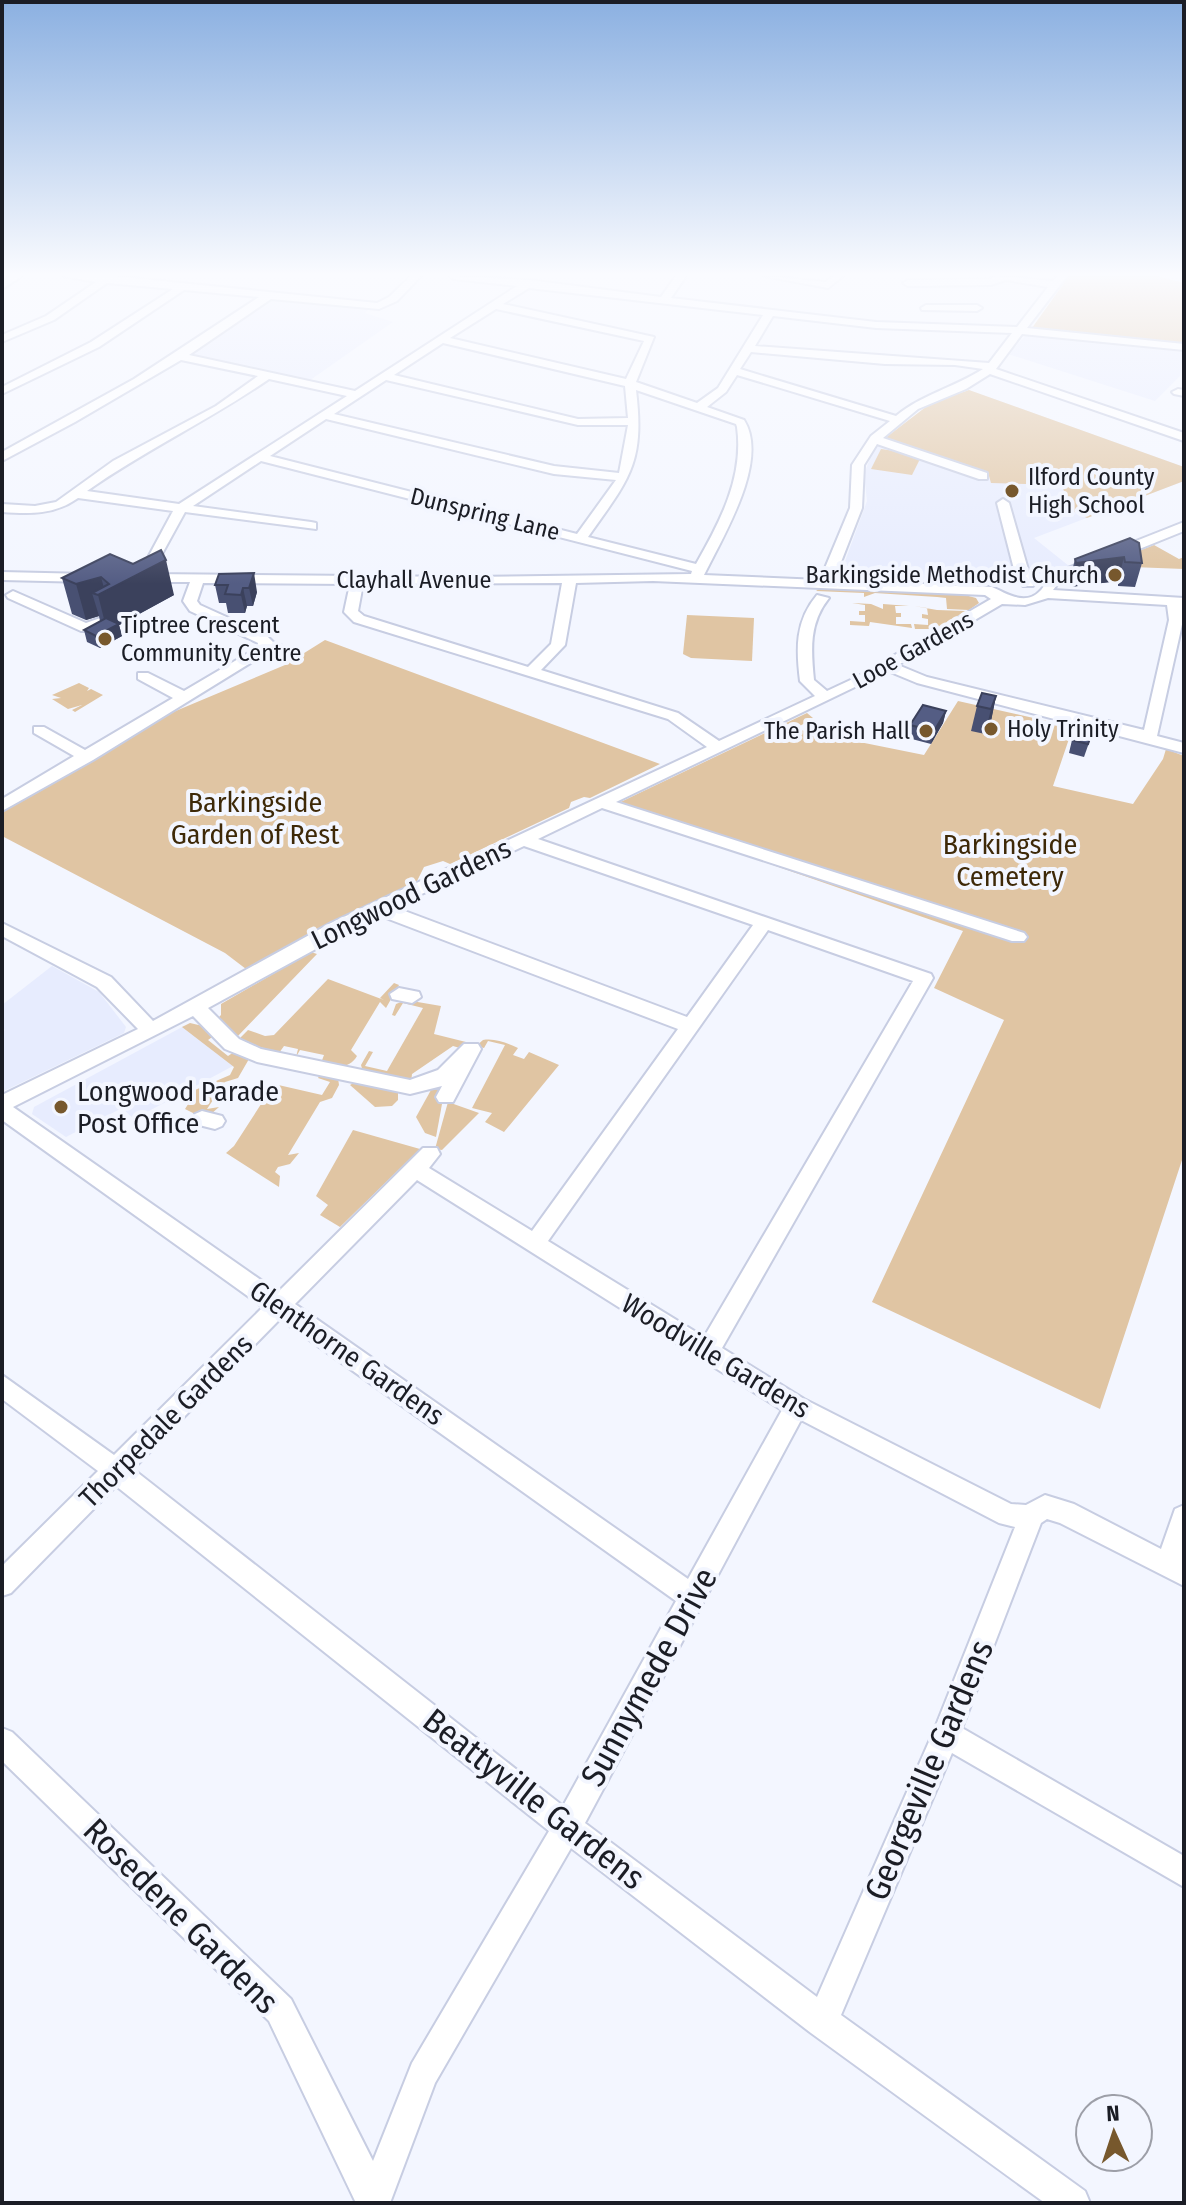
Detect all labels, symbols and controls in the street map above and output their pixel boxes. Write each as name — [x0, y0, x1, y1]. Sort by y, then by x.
place label: Ilford County High School — [1028, 463, 1155, 519]
street label: Dunspring Lane — [407, 482, 563, 546]
marker: Ilford County High School — [1003, 482, 1021, 500]
place label: Barkingside Methodist Church — [806, 561, 1099, 589]
street label: Clayhall Avenue — [337, 566, 491, 594]
marker: Barkingside Methodist Church — [1106, 566, 1124, 584]
street label: Looe Gardens — [848, 605, 978, 695]
place label: Tiptree Crescent Community Centre — [121, 611, 301, 667]
marker: Tiptree Crescent Community Centre — [96, 630, 114, 648]
place label: Holy Trinity — [1007, 715, 1119, 743]
place label: The Parish Hall — [764, 717, 910, 745]
marker: Holy Trinity — [982, 720, 1000, 738]
marker: The Parish Hall — [917, 722, 935, 740]
park label: Barkingside Garden of Rest — [171, 786, 340, 851]
park label: Barkingside Cemetery — [943, 828, 1077, 893]
street label: Longwood Gardens — [306, 831, 516, 957]
place label: Longwood Parade Post Office — [77, 1075, 279, 1140]
marker: Longwood Parade Post Office — [52, 1098, 70, 1116]
street label: Glenthorne Gardens — [243, 1274, 451, 1432]
street label: Woodville Gardens — [616, 1287, 816, 1425]
street label: Thorpedale Gardens — [73, 1328, 259, 1514]
street label: Sunnymede Drive — [572, 1561, 726, 1793]
street label: Georgeville Gardens — [856, 1634, 1002, 1906]
street label: Beattyville Gardens — [415, 1700, 653, 1898]
street label: Rosedene Gardens — [75, 1810, 287, 2022]
north arrow — [1074, 2093, 1154, 2173]
text: N — [1106, 2100, 1120, 2127]

